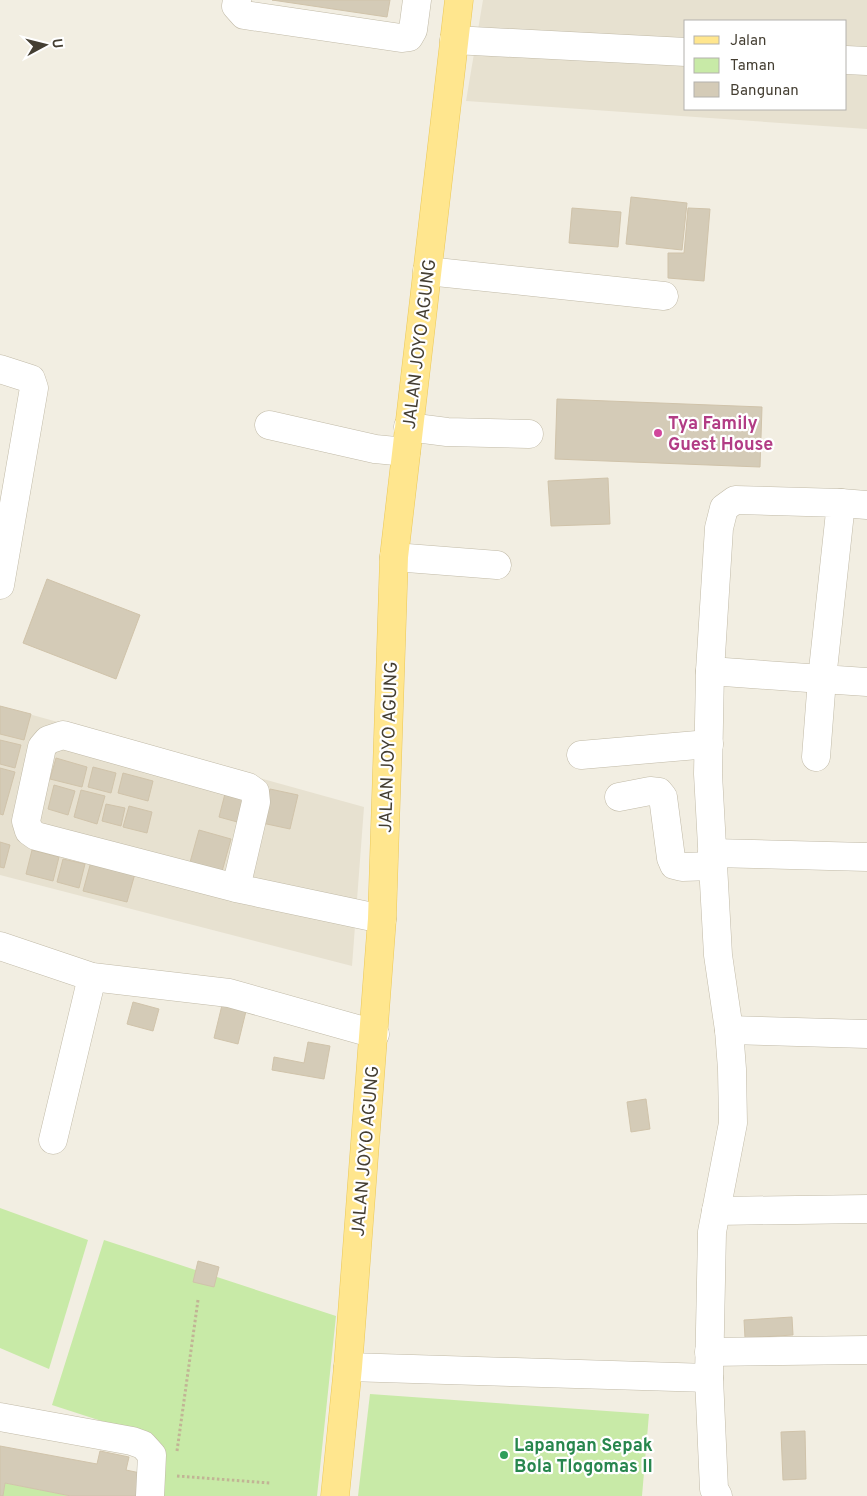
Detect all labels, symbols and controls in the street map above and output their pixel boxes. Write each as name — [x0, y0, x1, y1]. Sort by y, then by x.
north arrow — [20, 20, 70, 70]
legend — [684, 20, 847, 110]
text: Jalan — [730, 32, 767, 51]
text: U — [47, 38, 65, 50]
text: Taman — [730, 57, 775, 76]
text: Bangunan — [730, 82, 799, 101]
street label: JALAN JOYO AGUNG — [399, 258, 442, 431]
place label: Tya Family Guest House — [668, 413, 773, 457]
marker: Tya Family Guest House — [652, 427, 664, 439]
street label: JALAN JOYO AGUNG — [375, 661, 404, 833]
street label: JALAN JOYO AGUNG — [348, 1065, 385, 1238]
place label: Lapangan Sepak Bola Tlogomas II — [514, 1435, 653, 1479]
marker: Lapangan Sepak Bola Tlogomas II — [498, 1449, 510, 1461]

